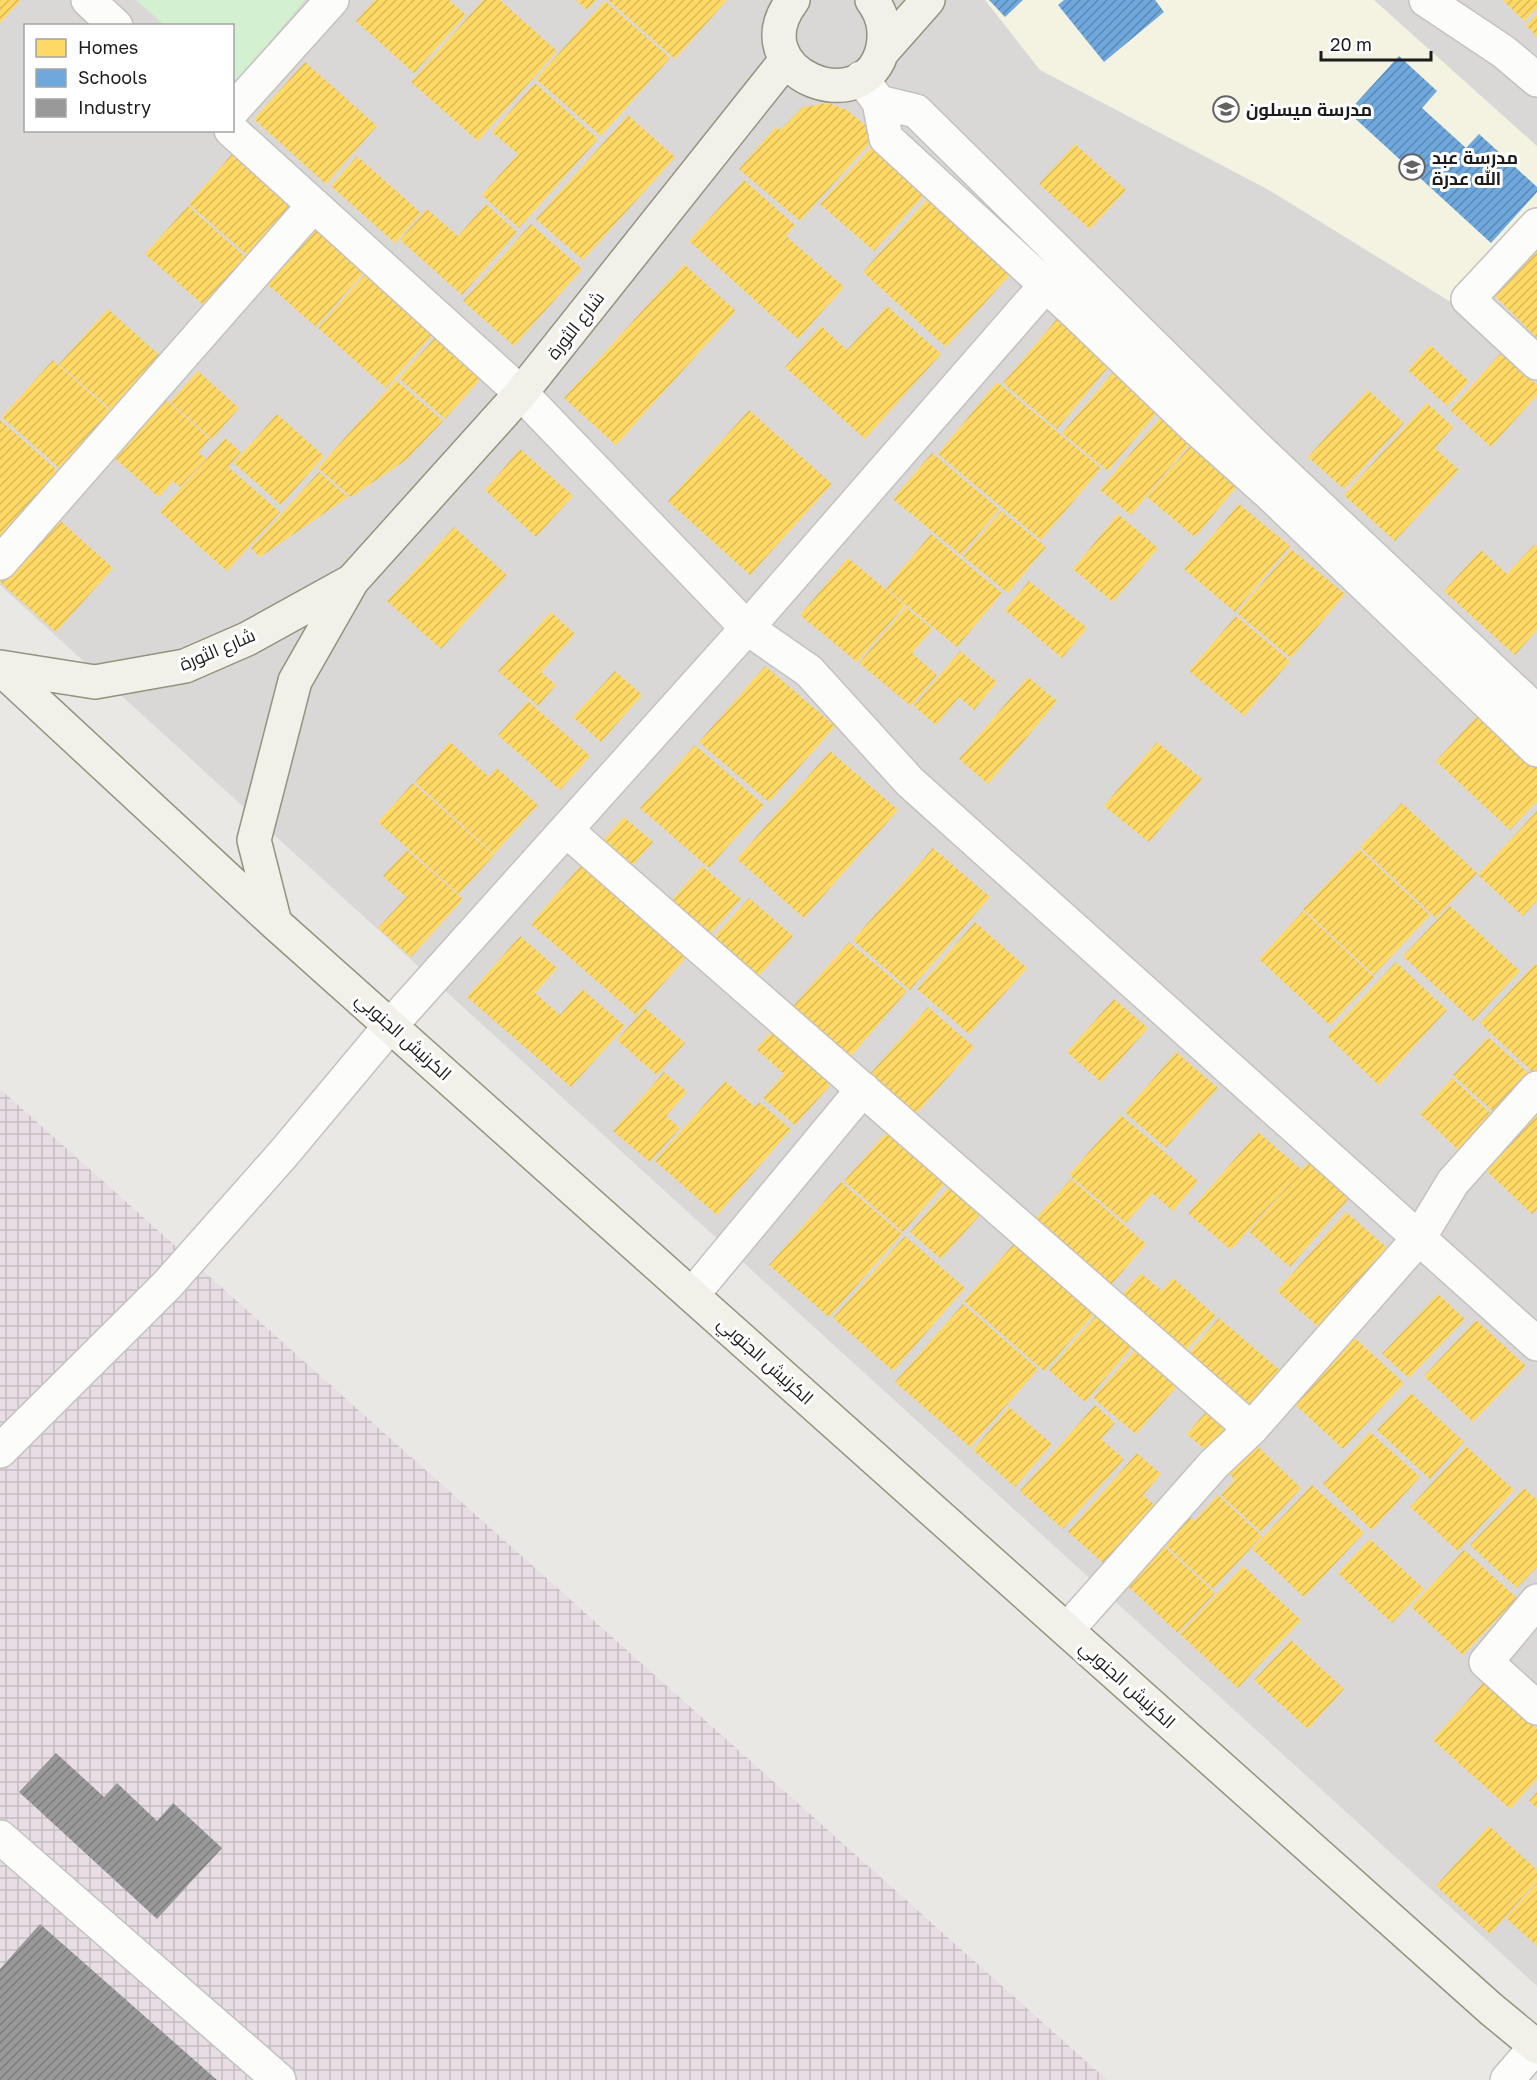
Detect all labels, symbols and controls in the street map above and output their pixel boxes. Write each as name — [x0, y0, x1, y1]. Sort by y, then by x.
legend — [24, 24, 234, 132]
scale bar — [1321, 24, 1430, 62]
text: 20 m — [1330, 33, 1372, 55]
text: Homes — [78, 36, 138, 58]
text: Schools — [78, 66, 147, 88]
school or university icon: مدرسة ميسلون — [1211, 94, 1241, 124]
text: Industry — [78, 96, 151, 118]
place label: مدرسة ميسلون — [1246, 98, 1372, 121]
place label: مدرسة عبد الله عدرة — [1432, 146, 1518, 189]
school or university icon: مدرسة عبد الله عدرة — [1397, 152, 1427, 182]
street label: شارع الثورة — [542, 287, 610, 365]
street label: شارع الثورة — [176, 623, 259, 677]
street label: الكرنيش الجنوبي — [349, 987, 456, 1088]
street label: الكرنيش الجنوبي — [711, 1311, 818, 1412]
street label: الكرنيش الجنوبي — [1073, 1635, 1180, 1736]

